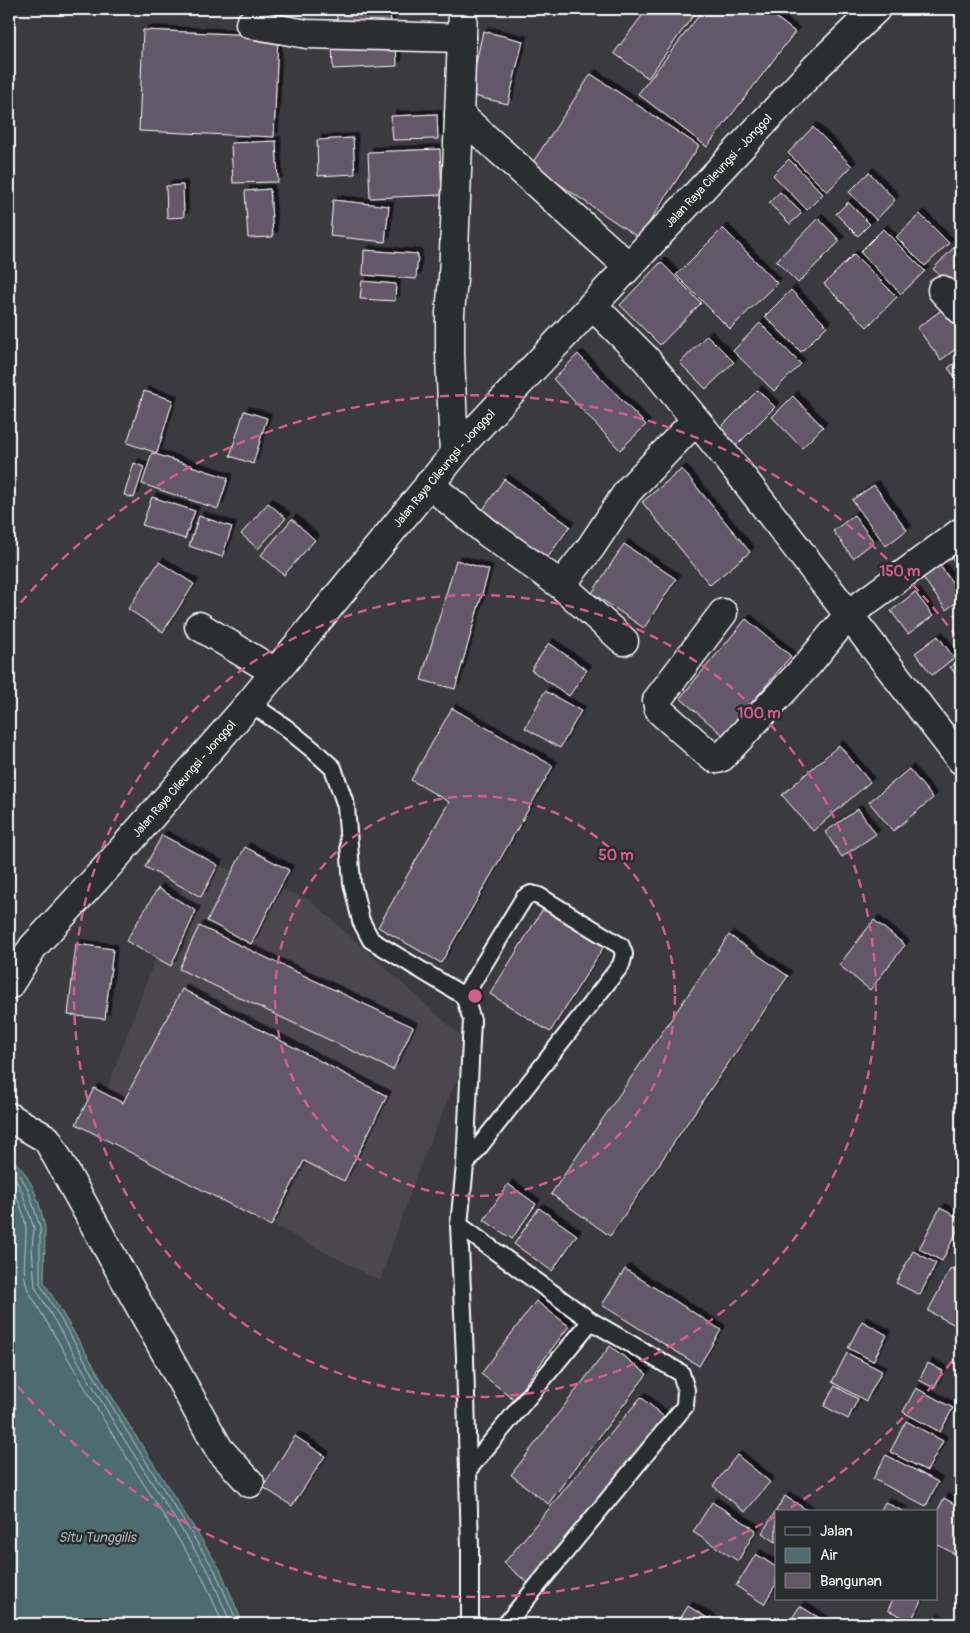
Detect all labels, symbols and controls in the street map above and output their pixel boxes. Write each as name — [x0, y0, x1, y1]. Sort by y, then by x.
street label: Jalan Raya Cileungsi - Jonggol — [662, 111, 775, 231]
street label: Jalan Raya Cileungsi - Jonggol — [390, 406, 498, 531]
text: 150 m — [880, 562, 920, 581]
text: 100 m — [738, 704, 780, 723]
street label: Jalan Raya Cileungsi - Jonggol — [129, 717, 239, 840]
text: 50 m — [599, 846, 633, 865]
centre of rings — [466, 987, 484, 1005]
legend — [775, 1510, 938, 1600]
text: Jalan — [820, 1522, 853, 1541]
water label: Situ Tunggilis — [58, 1529, 137, 1546]
text: Air — [820, 1546, 838, 1565]
text: Bangunan — [820, 1572, 882, 1591]

